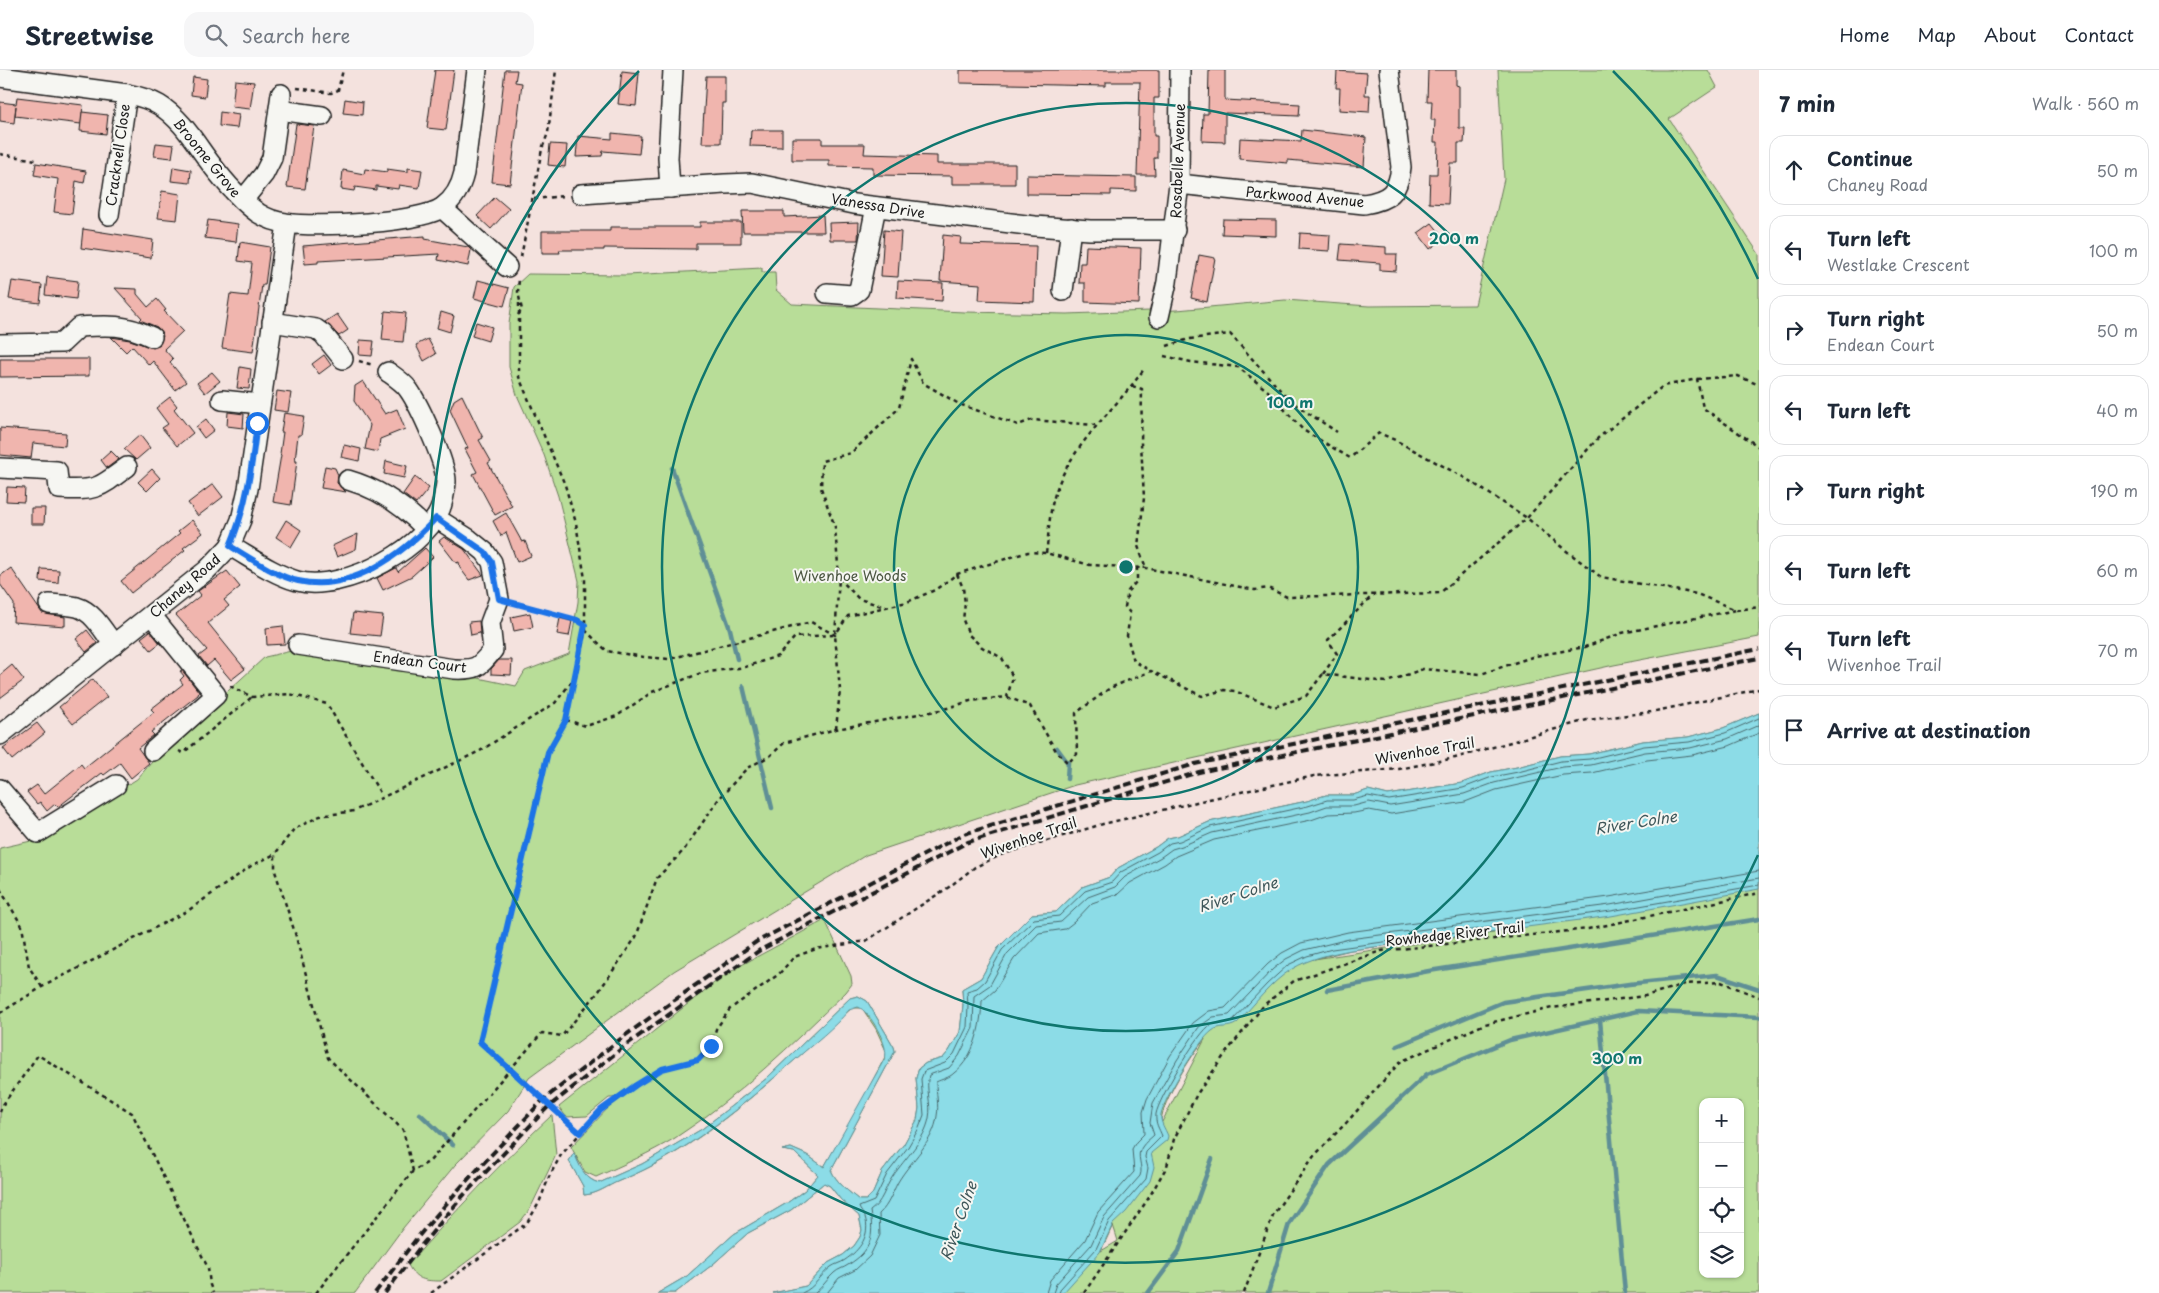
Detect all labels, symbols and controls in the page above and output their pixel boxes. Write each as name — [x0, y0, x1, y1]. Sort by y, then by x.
search box — [184, 12, 534, 57]
text: Streetwise — [25, 17, 154, 53]
icon: search — [202, 21, 230, 49]
text: Search here — [242, 21, 350, 49]
text: Home — [1839, 21, 1889, 48]
text: Map — [1917, 21, 1956, 48]
text: About — [1984, 21, 2036, 48]
text: Contact — [2064, 21, 2134, 48]
text: 7 min — [1779, 87, 1835, 119]
text: Walk · 560 m — [2032, 91, 2139, 115]
street label: Cracknell Close — [100, 102, 135, 207]
street label: Rosabelle Avenue — [1165, 103, 1190, 219]
street label: Broome Grove — [169, 113, 246, 202]
text: Continue — [1827, 144, 1913, 172]
icon: ahead — [1780, 156, 1808, 184]
text: 50 m — [2097, 158, 2138, 182]
text: Chaney Road — [1827, 172, 1928, 196]
street label: Parkwood Avenue — [1245, 181, 1366, 212]
street label: Vanessa Drive — [830, 188, 927, 223]
text: Turn left — [1827, 224, 1911, 252]
text: 200 m — [1429, 226, 1479, 249]
icon: left — [1780, 236, 1808, 264]
text: 100 m — [2089, 238, 2138, 262]
text: Westlake Crescent — [1827, 252, 1970, 276]
text: Turn right — [1827, 304, 1925, 332]
icon: right — [1780, 316, 1808, 344]
text: 50 m — [2097, 318, 2138, 342]
text: Endean Court — [1827, 332, 1934, 356]
text: 100 m — [1267, 390, 1313, 413]
icon: left — [1780, 396, 1808, 424]
text: Turn left — [1827, 396, 1911, 424]
text: 40 m — [2096, 398, 2138, 422]
route start — [246, 412, 269, 435]
icon: right — [1780, 476, 1808, 504]
text: Turn right — [1827, 476, 1925, 504]
text: 190 m — [2090, 478, 2138, 502]
street label: Chaney Road — [144, 549, 225, 623]
icon: left — [1780, 556, 1808, 584]
text: Turn left — [1827, 556, 1911, 584]
centre of rings — [1117, 558, 1135, 576]
text: 60 m — [2096, 558, 2138, 582]
park label: Wivenhoe Woods — [794, 565, 906, 586]
text: Turn left — [1827, 624, 1911, 652]
icon: left — [1780, 636, 1808, 664]
text: 70 m — [2098, 638, 2138, 662]
street label: Endean Court — [372, 645, 468, 678]
text: Wivenhoe Trail — [1827, 652, 1942, 676]
icon: arrive — [1780, 716, 1808, 744]
text: Arrive at destination — [1827, 716, 2031, 744]
street label: Wivenhoe Trail — [1374, 731, 1476, 770]
water label: River Colne — [1593, 804, 1679, 839]
street label: Wivenhoe Trail — [978, 811, 1080, 864]
water label: River Colne — [1195, 870, 1281, 917]
street label: Rowhedge River Trail — [1384, 916, 1526, 951]
route end — [700, 1035, 723, 1058]
text: 300 m — [1592, 1046, 1642, 1069]
map controls — [1699, 1098, 1744, 1278]
button: + — [1699, 1098, 1744, 1143]
button: − — [1699, 1143, 1744, 1188]
water label: River Colne — [933, 1177, 982, 1263]
button: locate — [1699, 1188, 1744, 1233]
button: layers — [1699, 1233, 1744, 1278]

